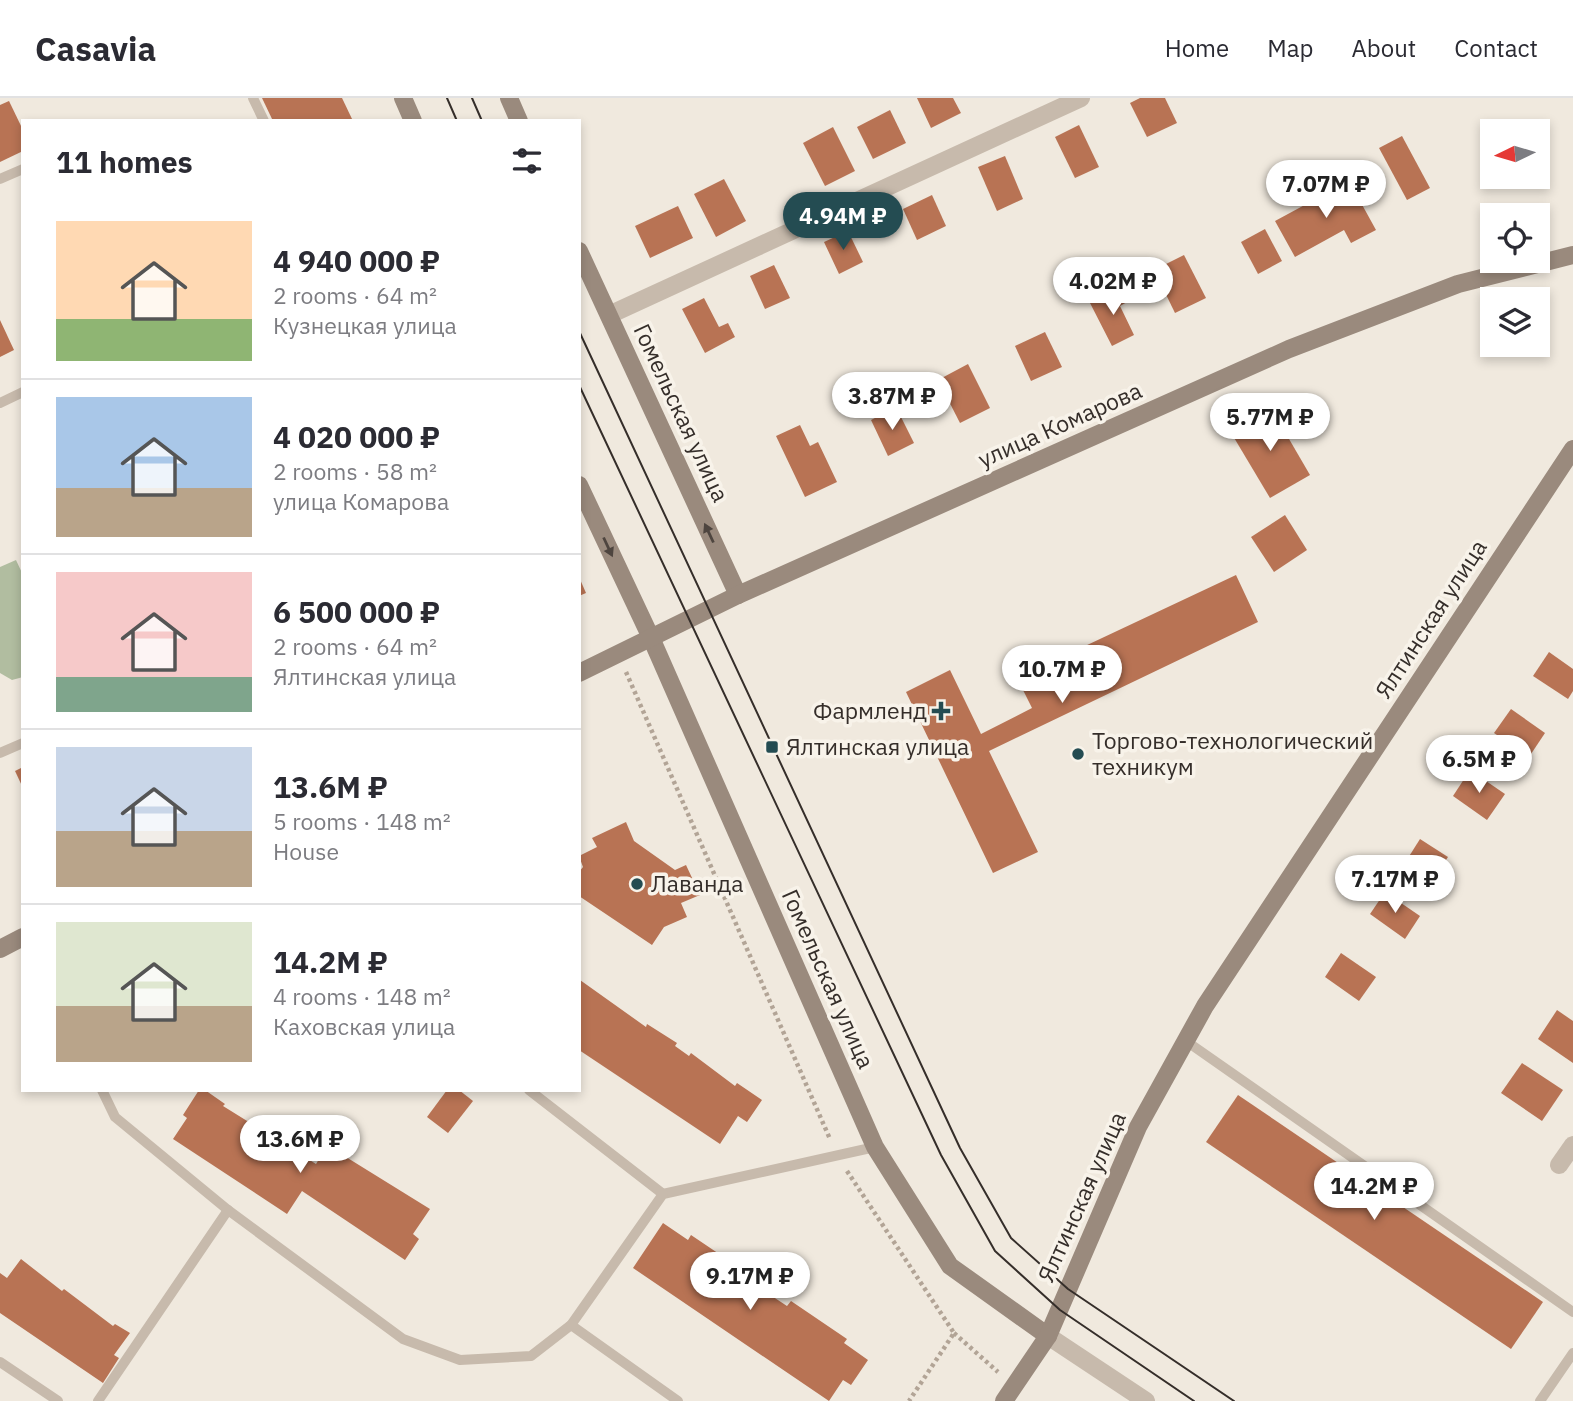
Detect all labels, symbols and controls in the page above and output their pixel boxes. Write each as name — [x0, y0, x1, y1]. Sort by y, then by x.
text: Casavia — [35, 27, 156, 70]
text: Home — [1165, 32, 1229, 64]
text: Map — [1267, 32, 1313, 64]
text: About — [1351, 32, 1416, 64]
text: Contact — [1454, 32, 1538, 64]
north arrow — [1480, 119, 1550, 189]
map controls — [1480, 119, 1550, 357]
text: 11 homes — [56, 142, 193, 181]
icon: filters — [508, 142, 546, 180]
pin: 7.07M ₽ — [1261, 160, 1391, 220]
text: 7.07M ₽ — [1282, 168, 1370, 198]
pin: 4.94M ₽ — [778, 192, 908, 252]
text: 4.94M ₽ — [799, 200, 887, 230]
button: locate — [1480, 203, 1550, 273]
text: 4 940 000 ₽ — [273, 241, 440, 280]
icon: home — [112, 249, 196, 333]
pin: 4.02M ₽ — [1048, 258, 1178, 317]
text: 4.02M ₽ — [1069, 265, 1157, 295]
text: 2 rooms · 64 m² — [273, 280, 437, 310]
button: layers — [1480, 287, 1550, 357]
text: Кузнецкая улица — [273, 310, 457, 340]
street label: Гомельская улица — [627, 319, 736, 507]
pin: 3.87M ₽ — [827, 372, 957, 432]
street label: улица Комарова — [973, 375, 1146, 474]
text: 3.87M ₽ — [848, 380, 936, 410]
pin: 5.77M ₽ — [1205, 394, 1335, 453]
text: 5.77M ₽ — [1226, 401, 1314, 431]
text: 4 020 000 ₽ — [273, 417, 440, 456]
icon: home — [112, 425, 196, 509]
text: 2 rooms · 58 m² — [273, 456, 437, 486]
text: улица Комарова — [273, 486, 449, 516]
one-way arrow — [704, 523, 715, 543]
street label: Ялтинская улица — [1368, 533, 1493, 704]
one-way arrow — [602, 537, 614, 557]
text: 6 500 000 ₽ — [273, 592, 440, 631]
icon: home — [112, 600, 196, 684]
text: 2 rooms · 64 m² — [273, 631, 437, 661]
pin: 10.7M ₽ — [997, 646, 1127, 705]
text: 10.7M ₽ — [1018, 653, 1106, 683]
text: Ялтинская улица — [273, 661, 456, 691]
place label: Фармленд — [813, 695, 927, 725]
marker: Фармленд — [933, 703, 949, 719]
place label: Торгово-технологический техникум — [1092, 725, 1373, 781]
place label: Ялтинская улица — [786, 731, 969, 761]
pin: 6.5M ₽ — [1422, 736, 1536, 795]
marker: Ялтинская улица — [764, 739, 780, 755]
text: 6.5M ₽ — [1442, 743, 1516, 773]
marker: Торгово-технологический техникум — [1070, 746, 1086, 762]
text: 13.6M ₽ — [273, 767, 388, 806]
icon: home — [112, 775, 196, 859]
text: 5 rooms · 148 m² — [273, 806, 451, 836]
text: House — [273, 836, 339, 866]
pin: 7.17M ₽ — [1330, 856, 1460, 915]
text: 7.17M ₽ — [1351, 863, 1439, 893]
place label: Лаванда — [651, 868, 744, 898]
marker: Лаванда — [629, 876, 645, 892]
street label: Гомельская улица — [776, 884, 882, 1073]
text: 14.2M ₽ — [273, 942, 388, 981]
icon: home — [112, 950, 196, 1034]
text: 4 rooms · 148 m² — [273, 981, 451, 1011]
text: Каховская улица — [273, 1011, 455, 1041]
street label: Ялтинская улица — [1030, 1107, 1132, 1286]
pin: 13.6M ₽ — [235, 1116, 365, 1175]
text: 13.6M ₽ — [256, 1123, 344, 1153]
pin: 14.2M ₽ — [1309, 1162, 1439, 1222]
text: 14.2M ₽ — [1330, 1170, 1418, 1200]
pin: 9.17M ₽ — [685, 1252, 815, 1312]
text: 9.17M ₽ — [706, 1260, 794, 1290]

